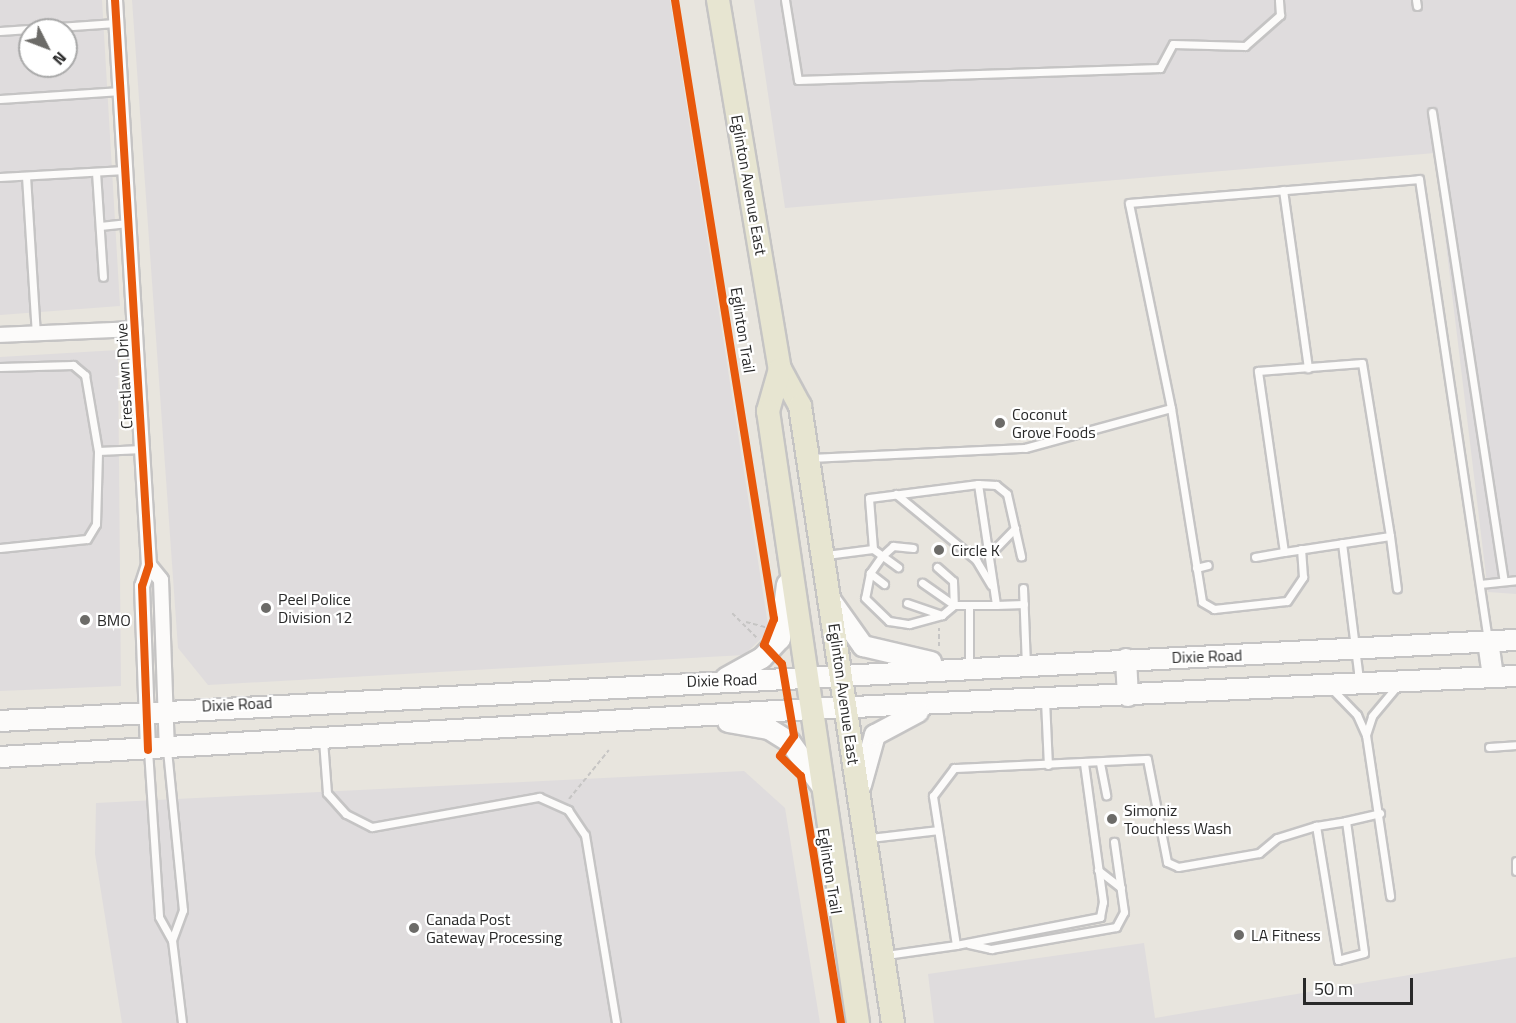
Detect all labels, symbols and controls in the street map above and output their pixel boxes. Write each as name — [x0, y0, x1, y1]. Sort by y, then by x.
north arrow — [18, 18, 78, 78]
text: N — [47, 47, 73, 71]
street label: Eglinton Avenue East — [727, 113, 771, 257]
street label: Eglinton Trail — [727, 286, 759, 374]
street label: Crestlawn Drive — [112, 322, 136, 430]
place label: Coconut Grove Foods — [1012, 404, 1096, 442]
marker: Coconut Grove Foods — [993, 416, 1007, 430]
place label: Circle K — [951, 540, 1000, 560]
marker: Circle K — [932, 543, 946, 557]
place label: Peel Police Division 12 — [278, 589, 352, 627]
marker: Peel Police Division 12 — [259, 601, 273, 615]
place label: BMO — [97, 610, 131, 630]
marker: BMO — [78, 613, 92, 627]
street label: Eglinton Avenue East — [825, 622, 863, 766]
street label: Dixie Road — [1171, 645, 1243, 667]
street label: Dixie Road — [686, 669, 758, 691]
street label: Dixie Road — [201, 693, 273, 715]
place label: Simoniz Touchless Wash — [1124, 800, 1232, 838]
marker: Simoniz Touchless Wash — [1105, 812, 1119, 826]
street label: Eglinton Trail — [814, 827, 846, 915]
place label: Canada Post Gateway Processing — [426, 909, 562, 947]
marker: Canada Post Gateway Processing — [407, 921, 421, 935]
place label: LA Fitness — [1251, 925, 1321, 945]
marker: LA Fitness — [1232, 928, 1246, 942]
scale bar — [1306, 966, 1416, 1004]
text: 50 m — [1314, 975, 1353, 1002]

